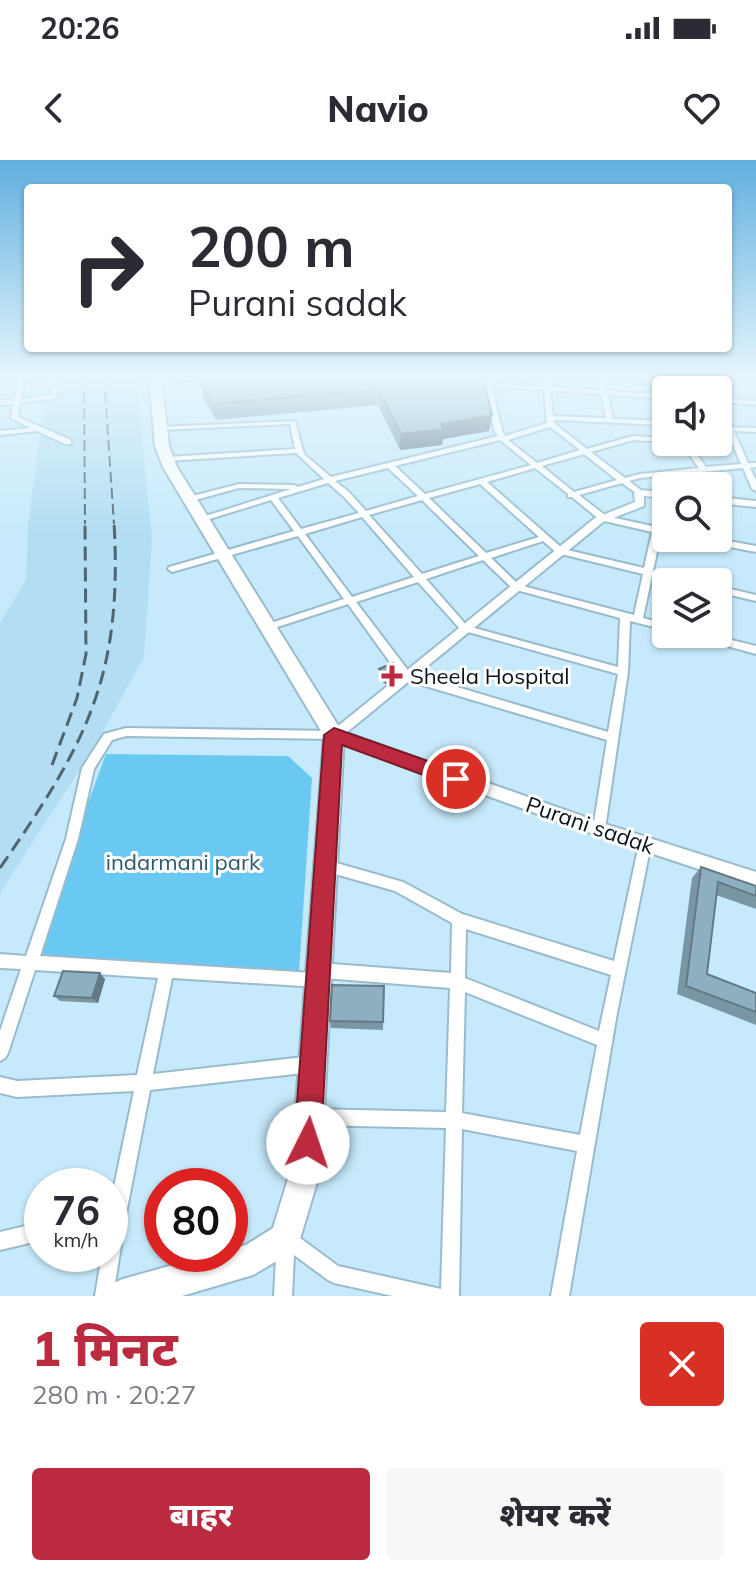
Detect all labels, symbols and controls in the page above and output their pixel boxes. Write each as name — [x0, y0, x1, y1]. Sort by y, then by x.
text: 20:26 — [40, 9, 119, 47]
icon: back — [32, 86, 76, 130]
text: Navio — [327, 86, 429, 131]
icon: heart — [680, 86, 724, 130]
text: 200 m — [188, 211, 355, 281]
icon: right — [56, 216, 160, 320]
text: Purani sadak — [188, 280, 407, 325]
map controls — [652, 376, 732, 648]
button: sound — [652, 376, 732, 456]
button: search — [652, 472, 732, 552]
button: layers — [652, 568, 732, 648]
place label: Sheela Hospital — [410, 662, 570, 690]
marker: Sheela Hospital — [381, 665, 403, 687]
pin — [422, 745, 490, 813]
icon: arrive — [434, 757, 478, 801]
street label: Purani sadak — [522, 790, 658, 860]
park label: indarmani park — [106, 848, 261, 876]
position arrow — [266, 1101, 350, 1185]
speed limit sign: 80 — [144, 1168, 248, 1272]
text: 76 — [52, 1185, 100, 1235]
text: km/h — [53, 1227, 99, 1252]
text: 1 मिनट — [32, 1318, 178, 1378]
button: close — [640, 1322, 724, 1406]
text: 280 m · 20:27 — [32, 1378, 196, 1411]
button: बाहर — [32, 1468, 370, 1560]
button: शेयर करें — [386, 1468, 724, 1560]

